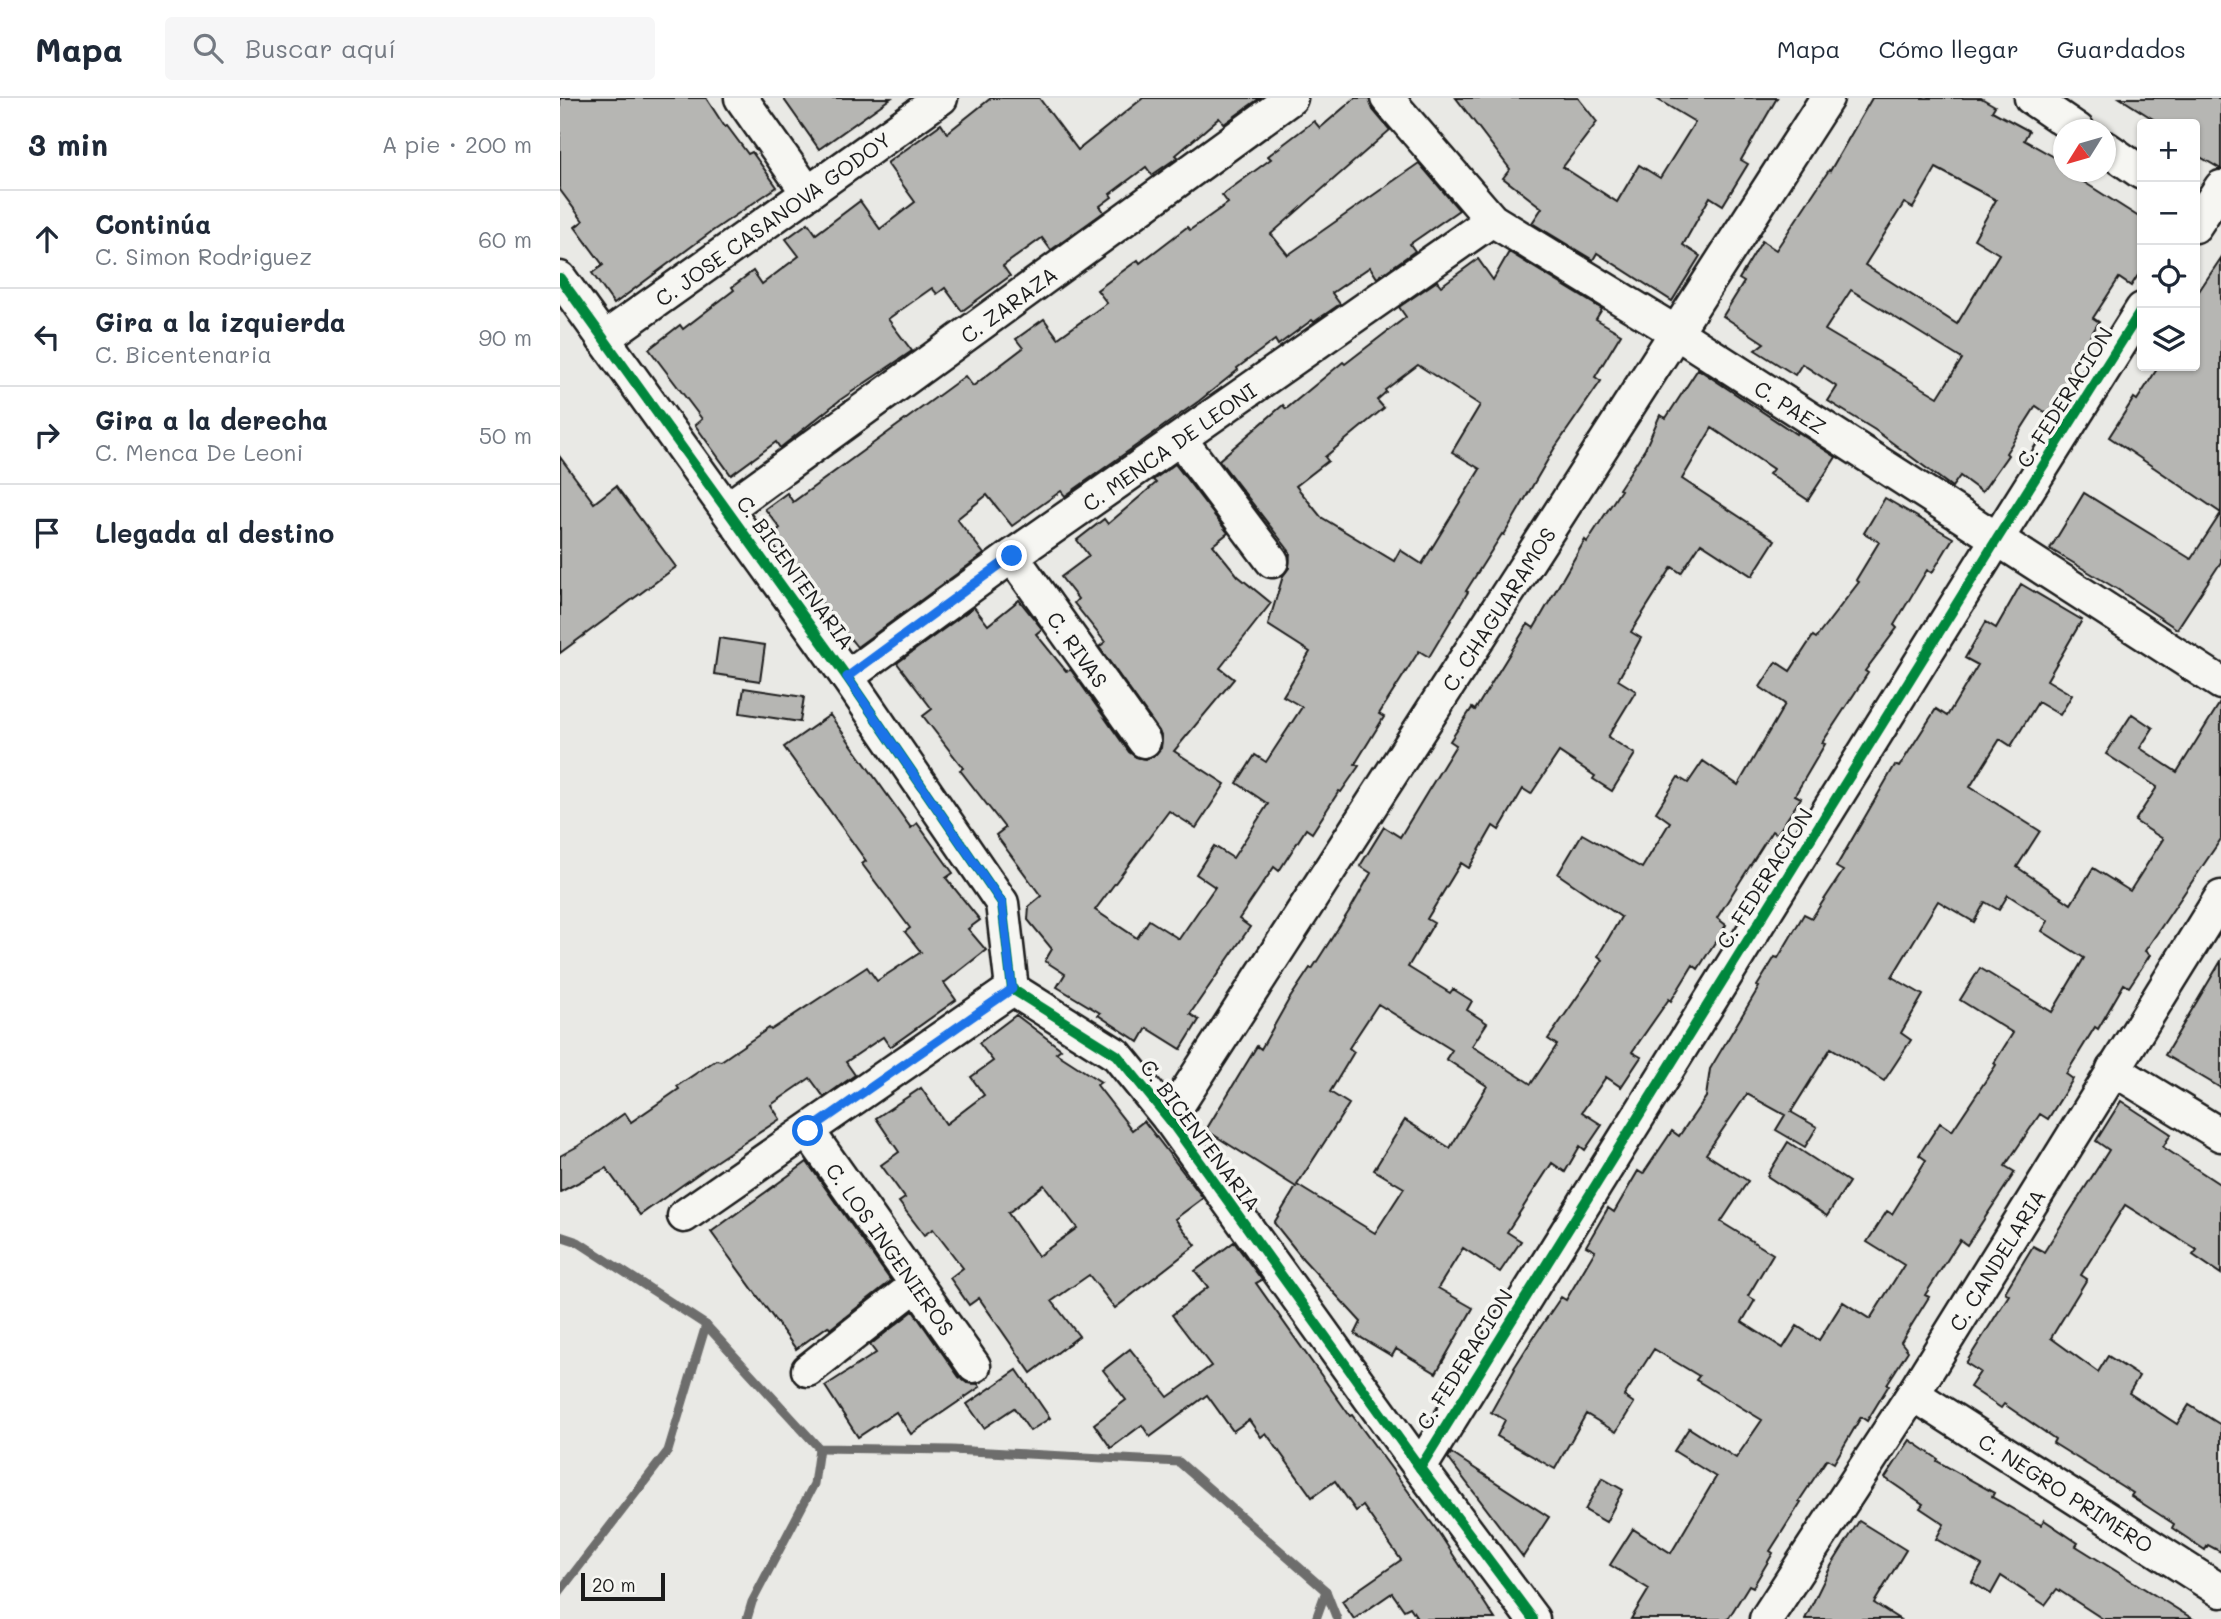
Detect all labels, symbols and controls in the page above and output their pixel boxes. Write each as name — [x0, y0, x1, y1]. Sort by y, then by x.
search box — [165, 17, 655, 80]
text: Mapa — [35, 27, 123, 70]
icon: search — [189, 29, 227, 67]
text: Buscar aquí — [245, 31, 396, 65]
text: Mapa — [1777, 33, 1841, 64]
text: Cómo llegar — [1879, 33, 2019, 64]
text: Guardados — [2057, 33, 2186, 64]
north arrow — [2053, 119, 2116, 182]
map controls — [2137, 119, 2200, 371]
button: + — [2137, 119, 2200, 182]
text: 3 min — [28, 124, 108, 164]
street label: C. JOSE CASANOVA GODOY — [649, 125, 896, 312]
text: A pie · 200 m — [382, 129, 532, 159]
button: − — [2137, 182, 2200, 245]
text: Continúa — [95, 207, 211, 241]
icon: ahead — [28, 220, 66, 258]
text: 60 m — [478, 224, 532, 254]
text: C. Simon Rodriguez — [95, 241, 312, 271]
button: locate — [2137, 245, 2200, 308]
street label: C. ZARAZA — [954, 260, 1062, 348]
text: Gira a la izquierda — [95, 305, 346, 339]
button: layers — [2137, 308, 2200, 371]
icon: left — [28, 318, 66, 356]
street label: C. FEDERACION — [2010, 321, 2118, 473]
text: 90 m — [479, 322, 532, 352]
text: C. Bicentenaria — [95, 339, 272, 369]
street label: C. PAEZ — [1750, 373, 1832, 439]
street label: C. MENCA DE LEONI — [1077, 376, 1261, 516]
text: Gira a la derecha — [95, 403, 328, 437]
icon: right — [28, 416, 66, 454]
text: 50 m — [479, 420, 532, 450]
text: C. Menca De Leoni — [95, 437, 303, 467]
street label: C. BICENTENARIA — [731, 490, 861, 654]
icon: arrive — [28, 514, 66, 552]
text: Llegada al destino — [95, 516, 334, 550]
street label: C. CHAGUARAMOS — [1435, 522, 1561, 696]
route end — [996, 540, 1027, 571]
street label: C. RIVAS — [1042, 605, 1115, 692]
street label: C. FEDERACION — [1710, 802, 1818, 954]
street label: C. BICENTENARIA — [1135, 1054, 1267, 1216]
route start — [792, 1115, 823, 1146]
street label: C. LOS INGENIEROS — [821, 1157, 961, 1340]
street label: C. CANDELARIA — [1942, 1183, 2051, 1336]
street label: C. FEDERACION — [1410, 1283, 1518, 1435]
street label: C. NEGRO PRIMERO — [1974, 1426, 2159, 1558]
scale bar — [581, 1570, 665, 1602]
text: 20 m — [592, 1572, 636, 1597]

